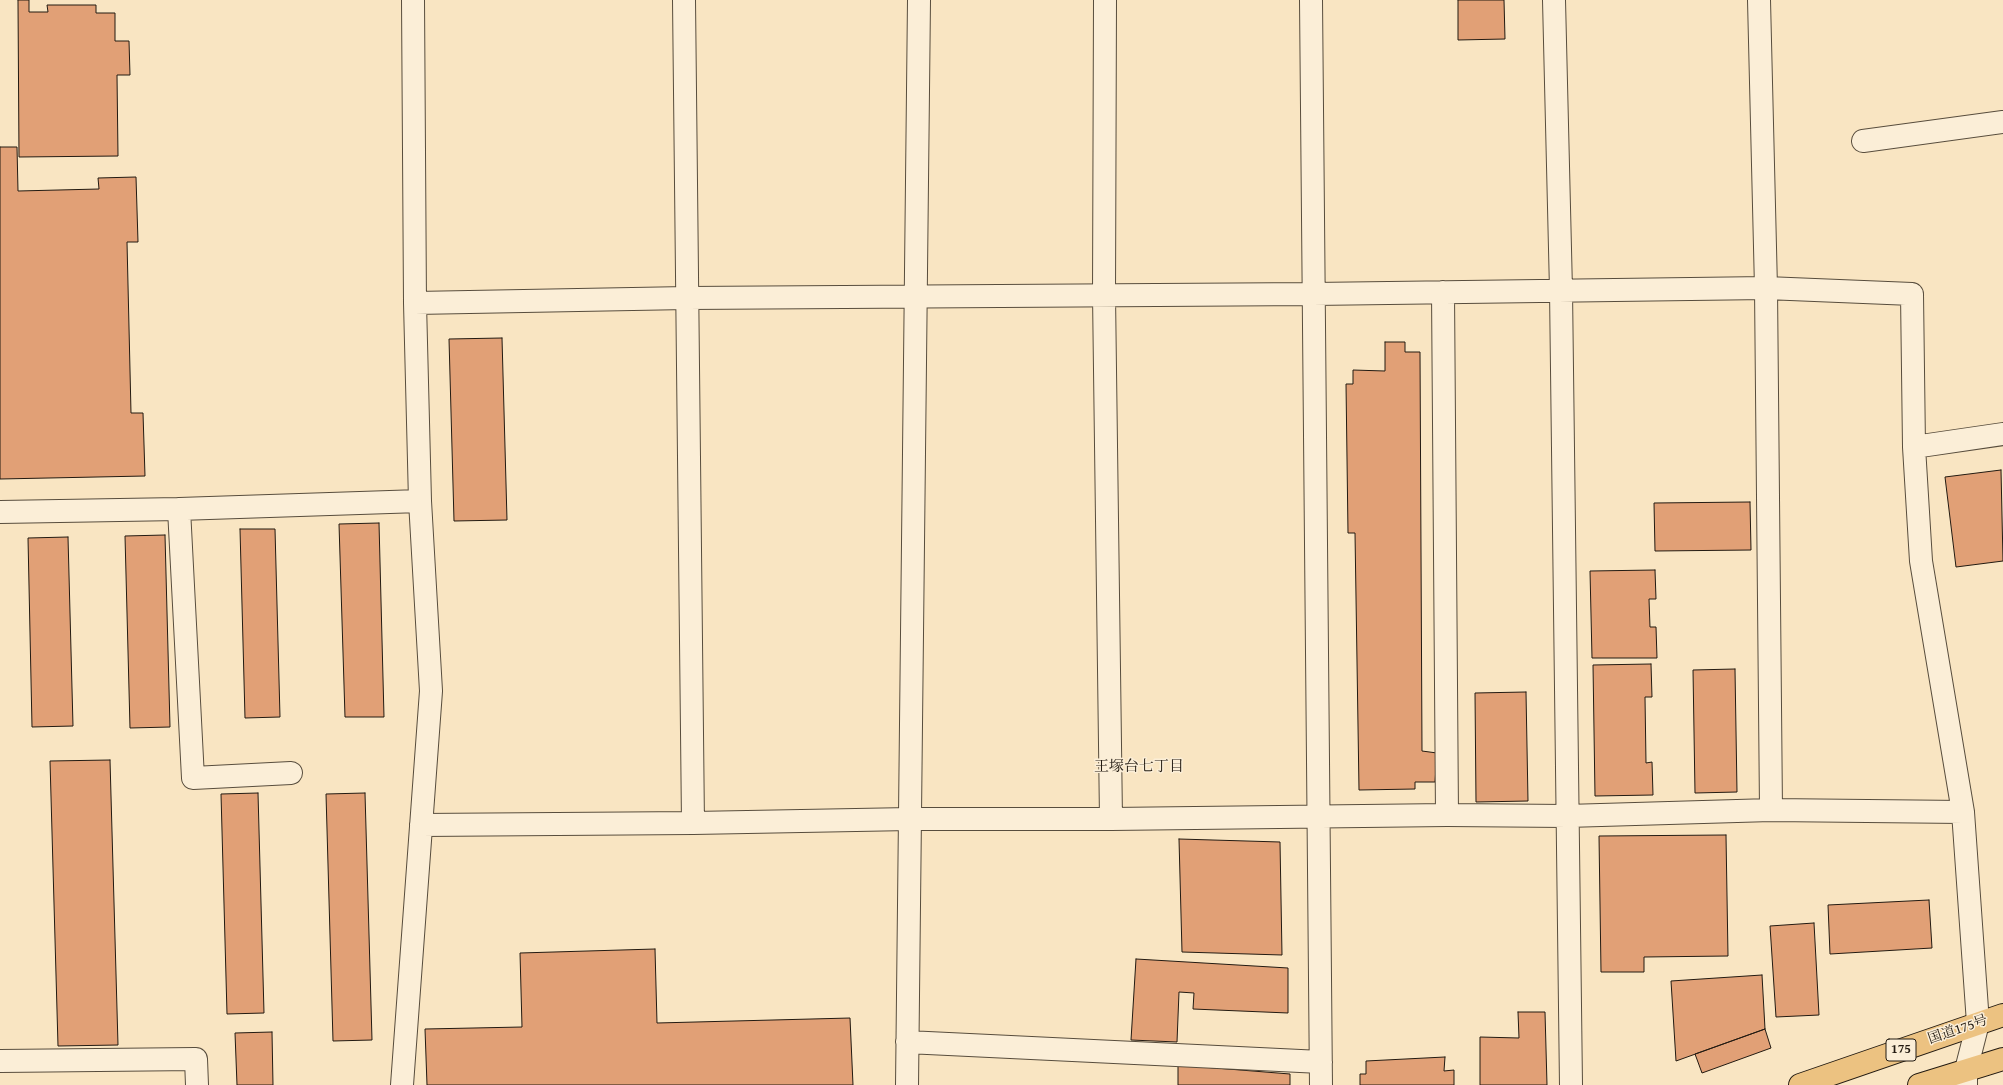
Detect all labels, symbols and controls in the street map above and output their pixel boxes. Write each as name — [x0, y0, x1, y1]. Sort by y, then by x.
district label: 王塚台七丁目 — [1094, 758, 1184, 776]
street label: 国道175号 — [1926, 1012, 1990, 1048]
road number: 175 — [1886, 1039, 1916, 1061]

